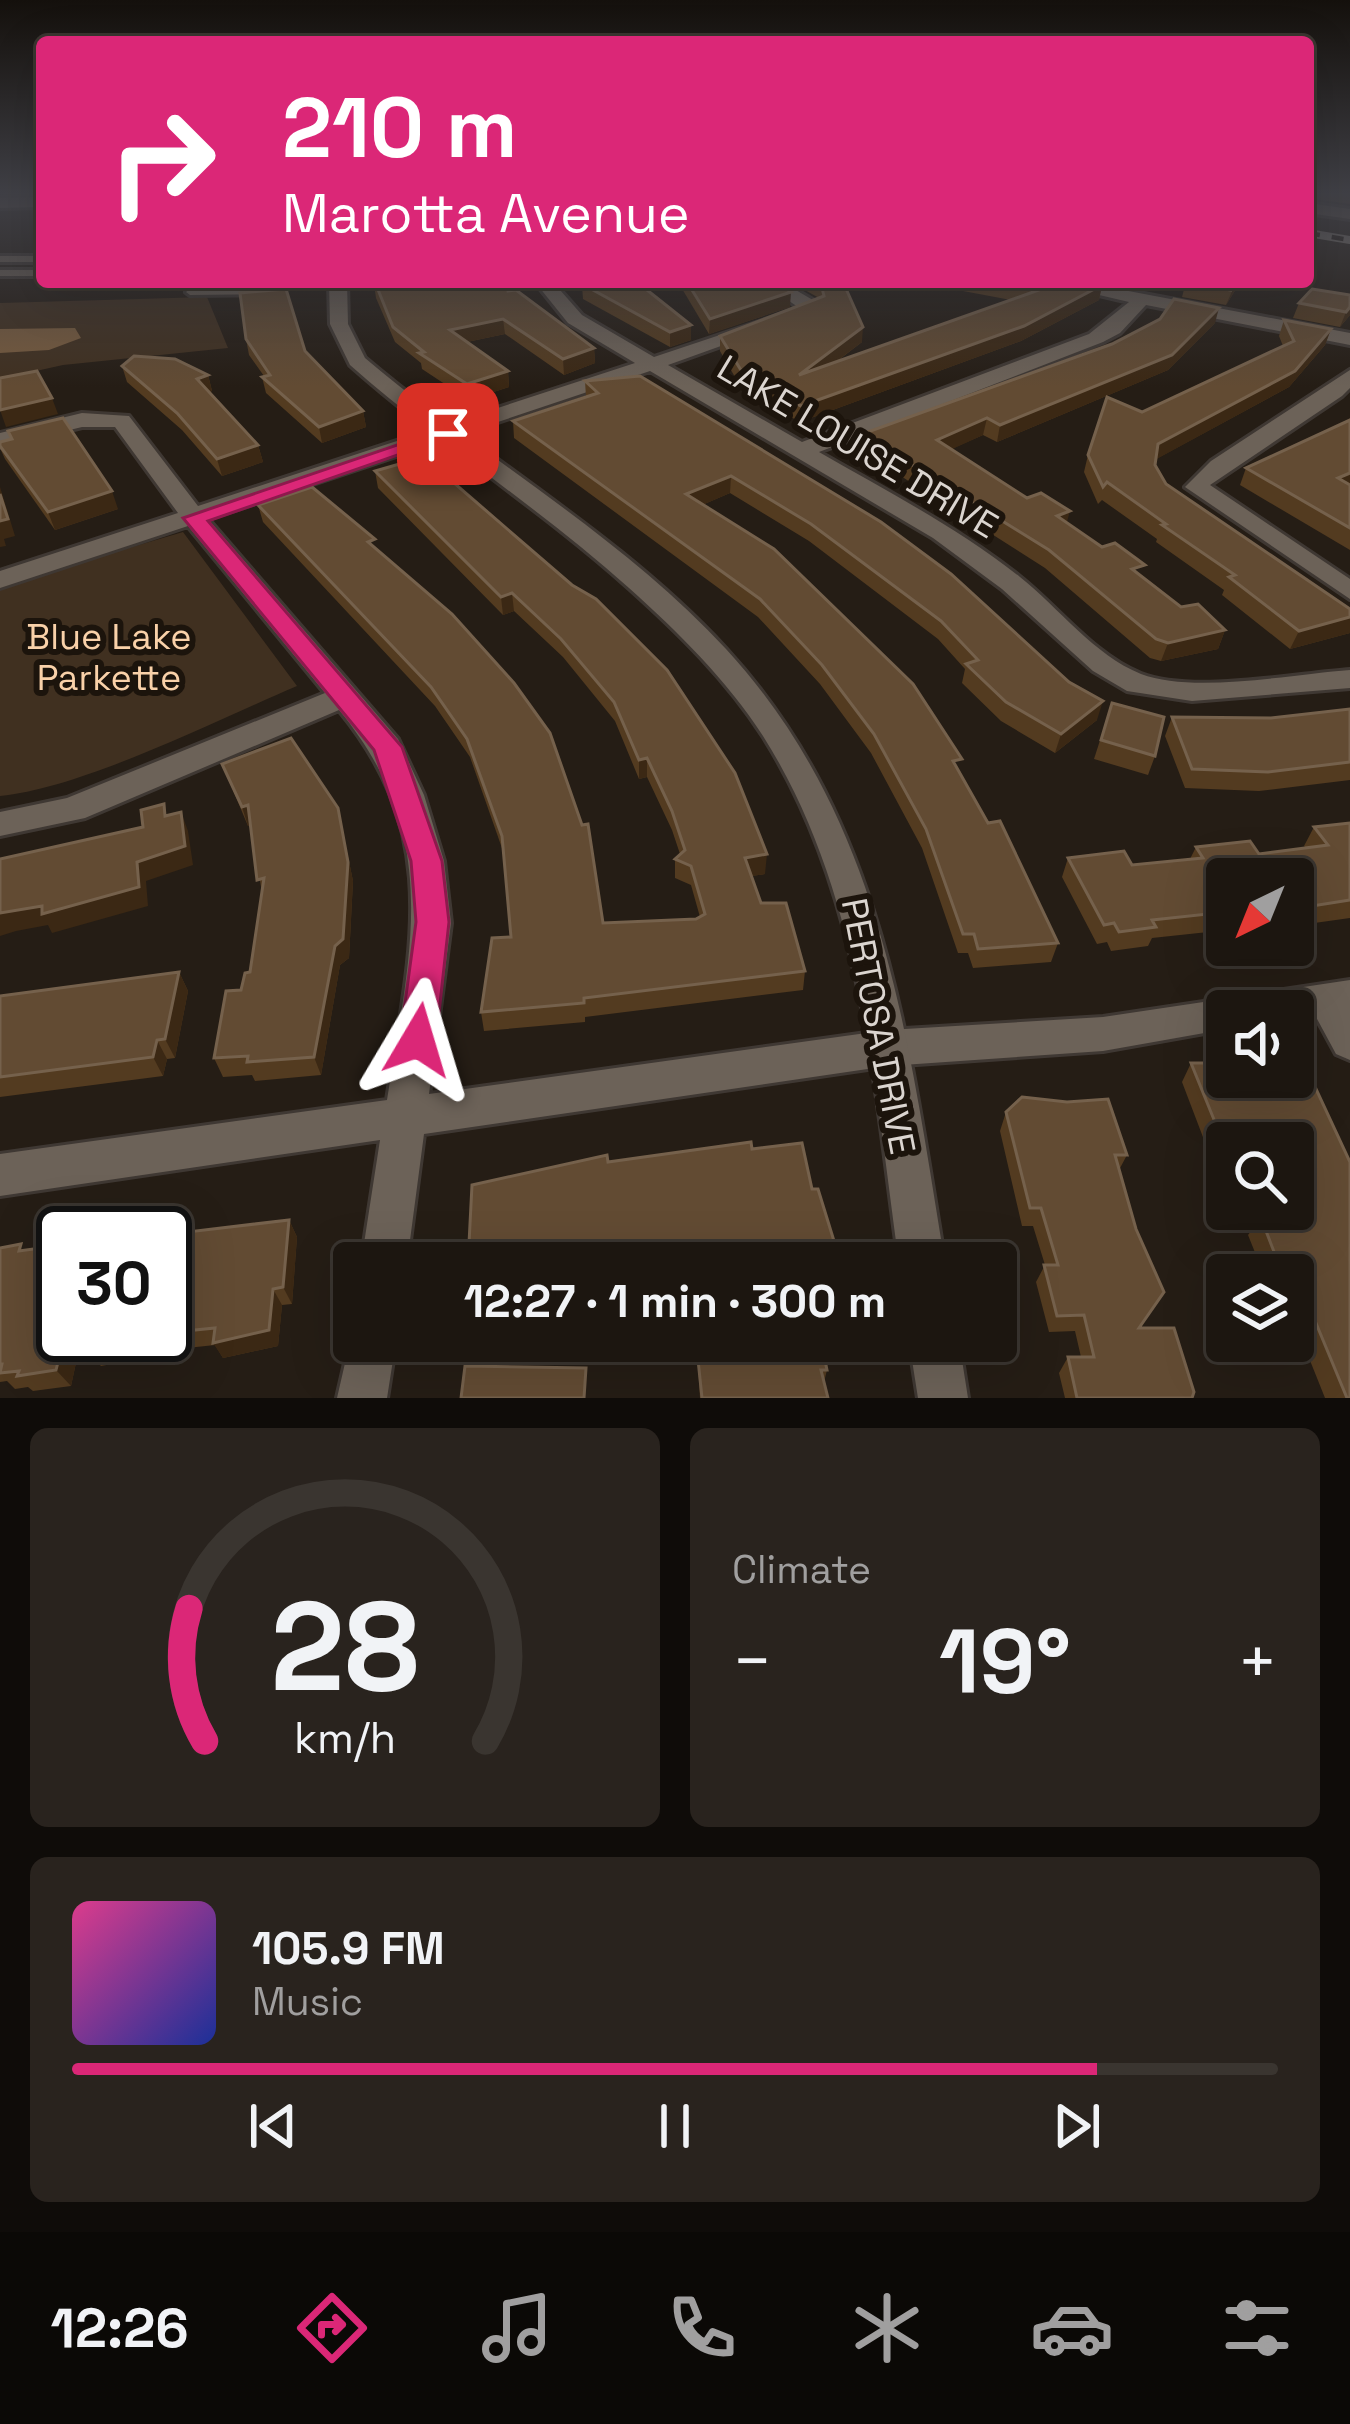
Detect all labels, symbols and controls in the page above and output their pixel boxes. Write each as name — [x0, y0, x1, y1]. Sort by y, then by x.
text: 210 m — [282, 74, 517, 182]
icon: right — [84, 84, 240, 240]
text: Marotta Avenue — [282, 179, 690, 248]
street label: LAKE LOUISE DRIVE — [709, 345, 1006, 549]
pin — [397, 383, 499, 485]
icon: arrive — [415, 401, 481, 467]
park label: Blue Lake Parkette — [26, 614, 192, 701]
north arrow — [1206, 858, 1314, 966]
map controls — [1206, 858, 1314, 1362]
street label: PERTOSA DRIVE — [831, 894, 925, 1158]
position arrow — [355, 977, 481, 1103]
button: sound — [1206, 990, 1314, 1098]
button: search — [1206, 1122, 1314, 1230]
speed limit sign: 30 — [36, 1206, 192, 1362]
button: layers — [1206, 1254, 1314, 1362]
text: 12:27 · 1 min · 300 m — [464, 1273, 886, 1330]
text: Climate — [732, 1545, 871, 1594]
text: 28 — [270, 1567, 420, 1726]
text: 19° — [939, 1604, 1071, 1719]
text: − — [732, 1619, 773, 1703]
text: + — [1237, 1619, 1278, 1703]
text: km/h — [294, 1710, 396, 1765]
text: 105.9 FM — [252, 1920, 445, 1977]
text: Music — [252, 1977, 363, 2026]
icon: previous — [240, 2093, 306, 2159]
icon: pause — [642, 2093, 708, 2159]
icon: next — [1044, 2093, 1110, 2159]
icon: directions — [290, 2286, 374, 2370]
icon: music — [475, 2286, 559, 2370]
icon: phone — [660, 2286, 744, 2370]
icon: climate — [845, 2286, 929, 2370]
icon: car — [1030, 2286, 1114, 2370]
icon: filters — [1215, 2286, 1299, 2370]
text: 12:26 — [51, 2294, 189, 2363]

